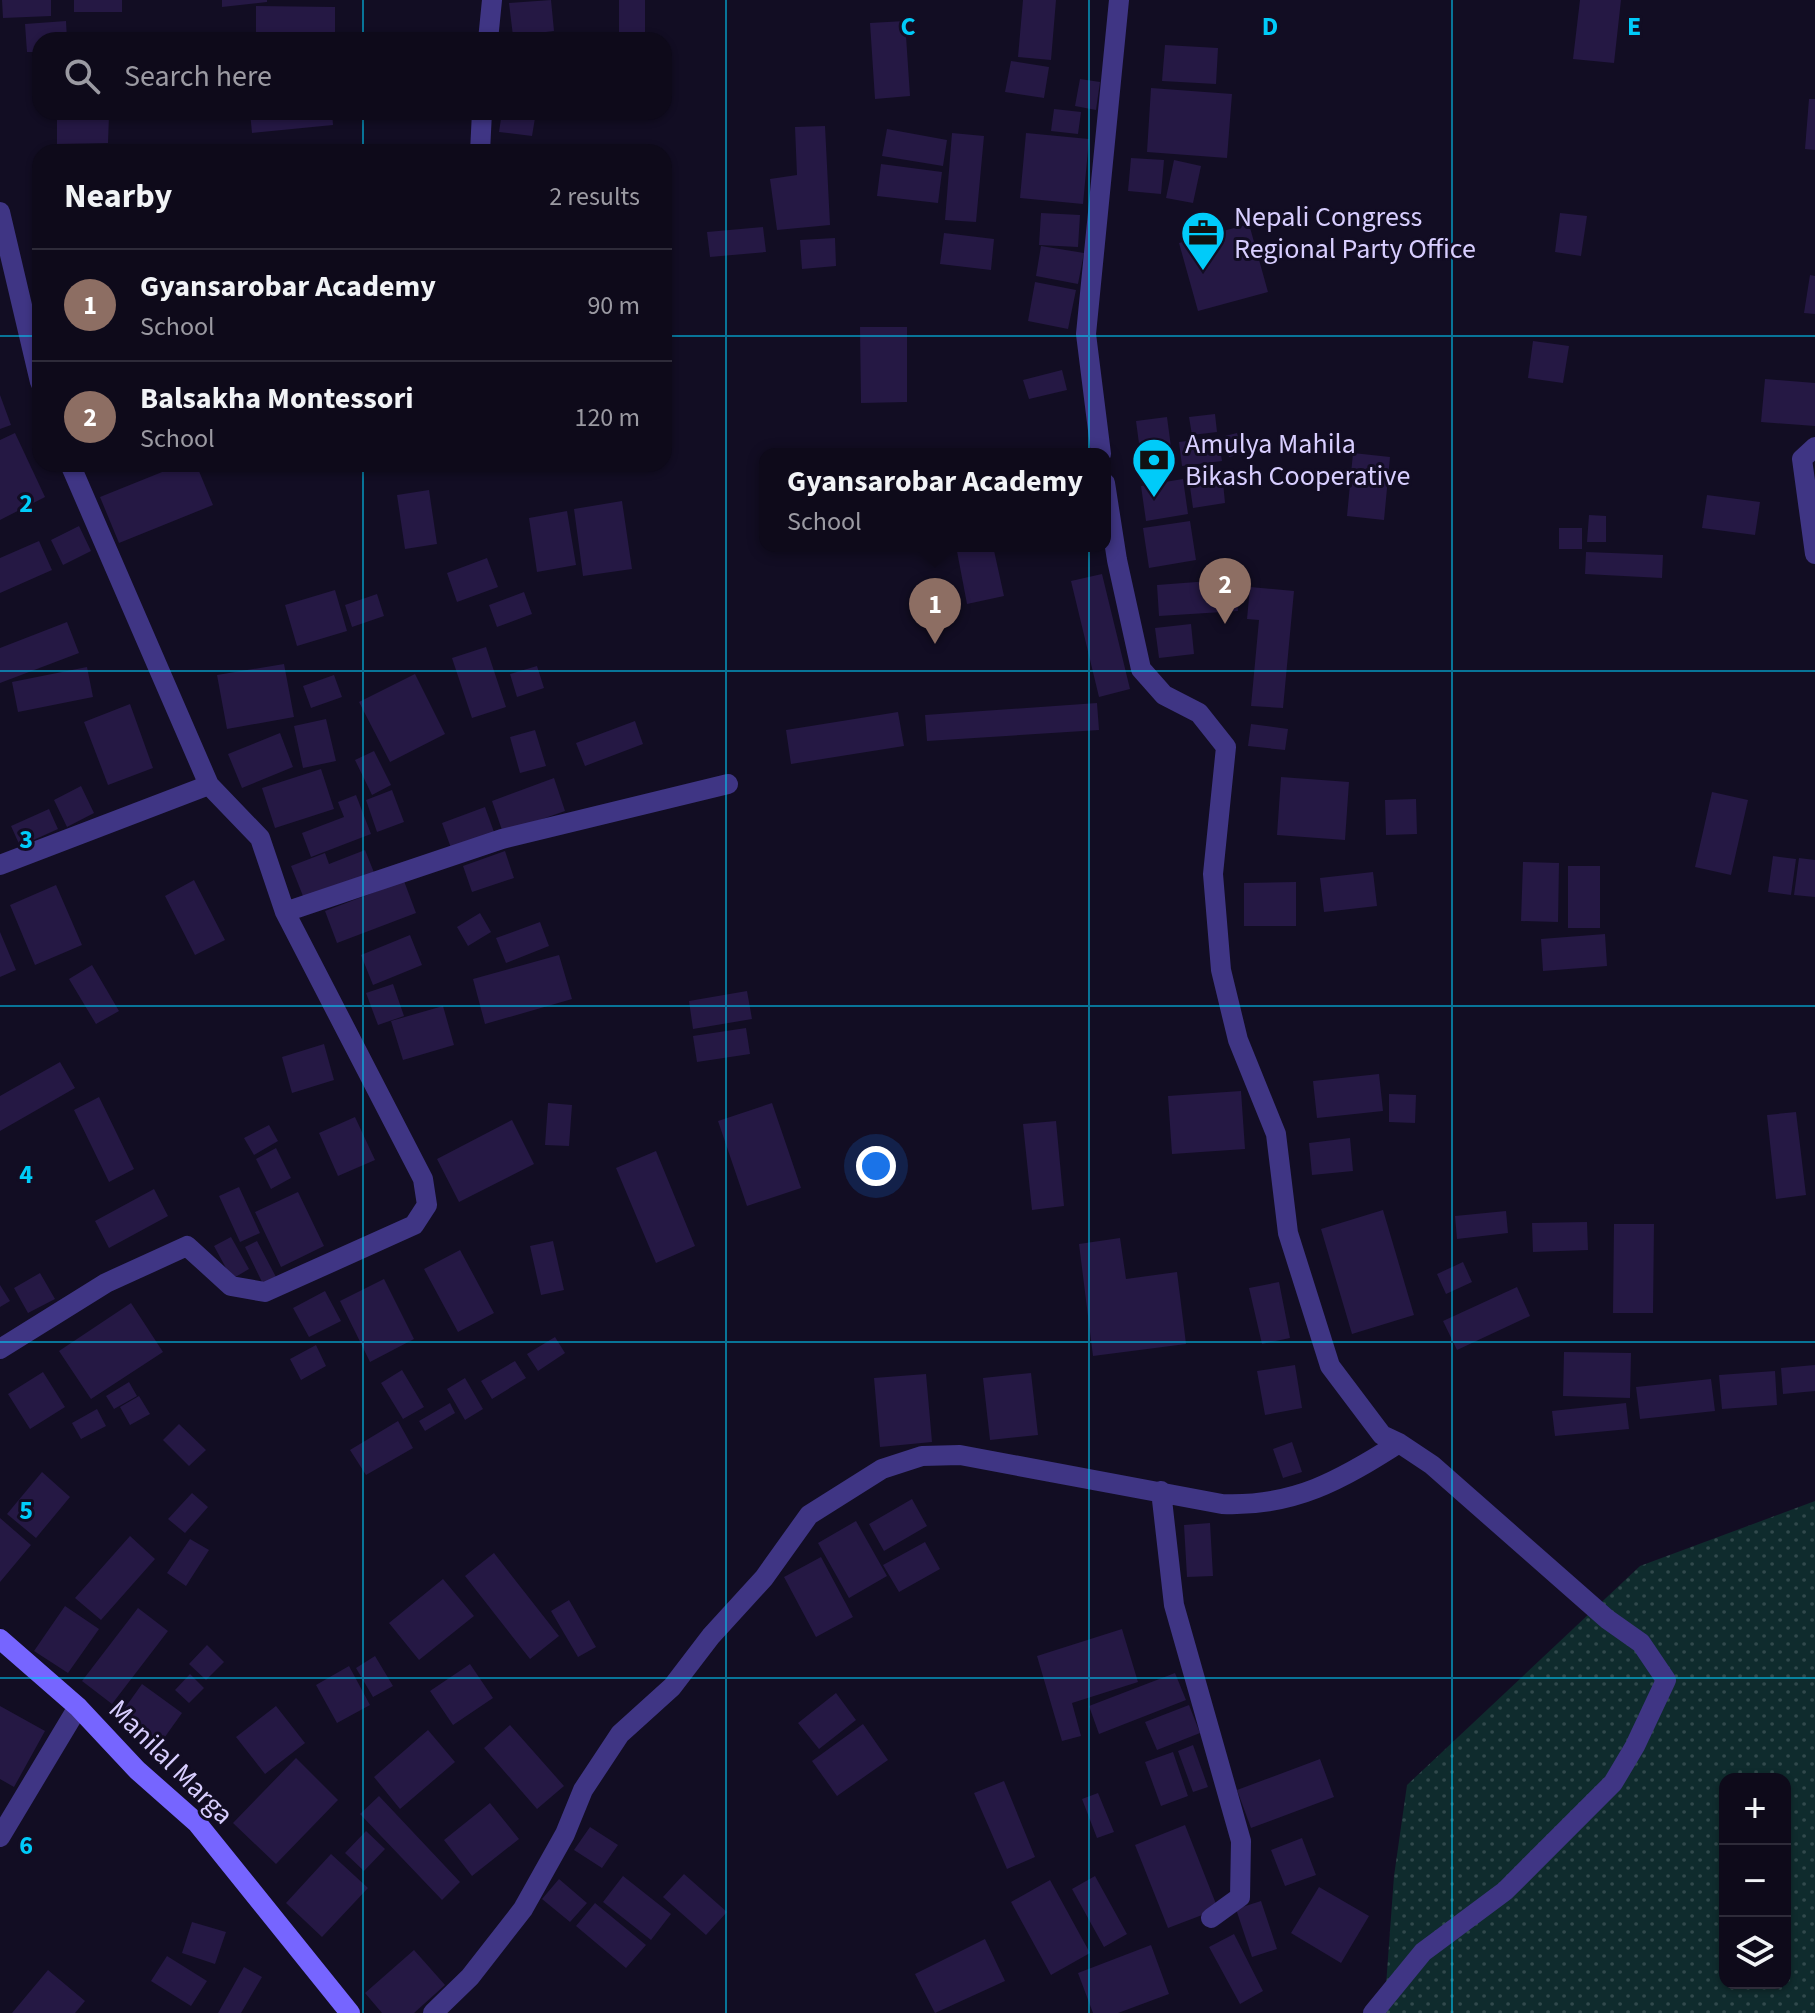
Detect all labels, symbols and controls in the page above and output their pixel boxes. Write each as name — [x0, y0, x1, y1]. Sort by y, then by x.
text: C — [900, 8, 916, 45]
text: D — [1262, 8, 1278, 45]
text: E — [1627, 8, 1641, 45]
search box — [32, 32, 672, 120]
icon: search — [60, 54, 104, 98]
text: Search here — [124, 55, 272, 98]
text: Nearby — [64, 172, 172, 221]
text: 2 results — [549, 178, 640, 215]
place label: Nepali Congress Regional Party Office — [1234, 197, 1476, 269]
office icon: Nepali Congress Regional Party Office — [1179, 209, 1227, 272]
text: Gyansarobar Academy — [140, 265, 436, 308]
text: 1 — [83, 287, 97, 324]
text: 90 m — [587, 287, 640, 324]
text: School — [140, 308, 215, 345]
text: Balsakha Montessori — [140, 377, 414, 420]
text: 2 — [83, 399, 97, 436]
text: 120 m — [574, 399, 640, 436]
text: School — [140, 420, 215, 457]
place label: Amulya Mahila Bikash Cooperative — [1185, 424, 1410, 496]
bank icon: Amulya Mahila Bikash Cooperative — [1130, 436, 1178, 499]
popup — [759, 448, 1111, 552]
text: Gyansarobar Academy — [787, 460, 1083, 503]
text: 2 — [19, 485, 33, 522]
text: School — [787, 503, 862, 540]
pin: 2 — [1199, 558, 1251, 624]
pin: 1 — [909, 578, 961, 644]
text: 3 — [19, 821, 33, 858]
your location — [856, 1146, 896, 1186]
text: 4 — [19, 1156, 33, 1193]
text: 5 — [19, 1492, 33, 1529]
street label: Manilal Marga — [99, 1690, 243, 1834]
map controls — [1719, 1773, 1791, 1989]
button: + — [1719, 1773, 1791, 1845]
text: 6 — [19, 1827, 33, 1864]
button: − — [1719, 1845, 1791, 1917]
button: layers — [1719, 1917, 1791, 1989]

